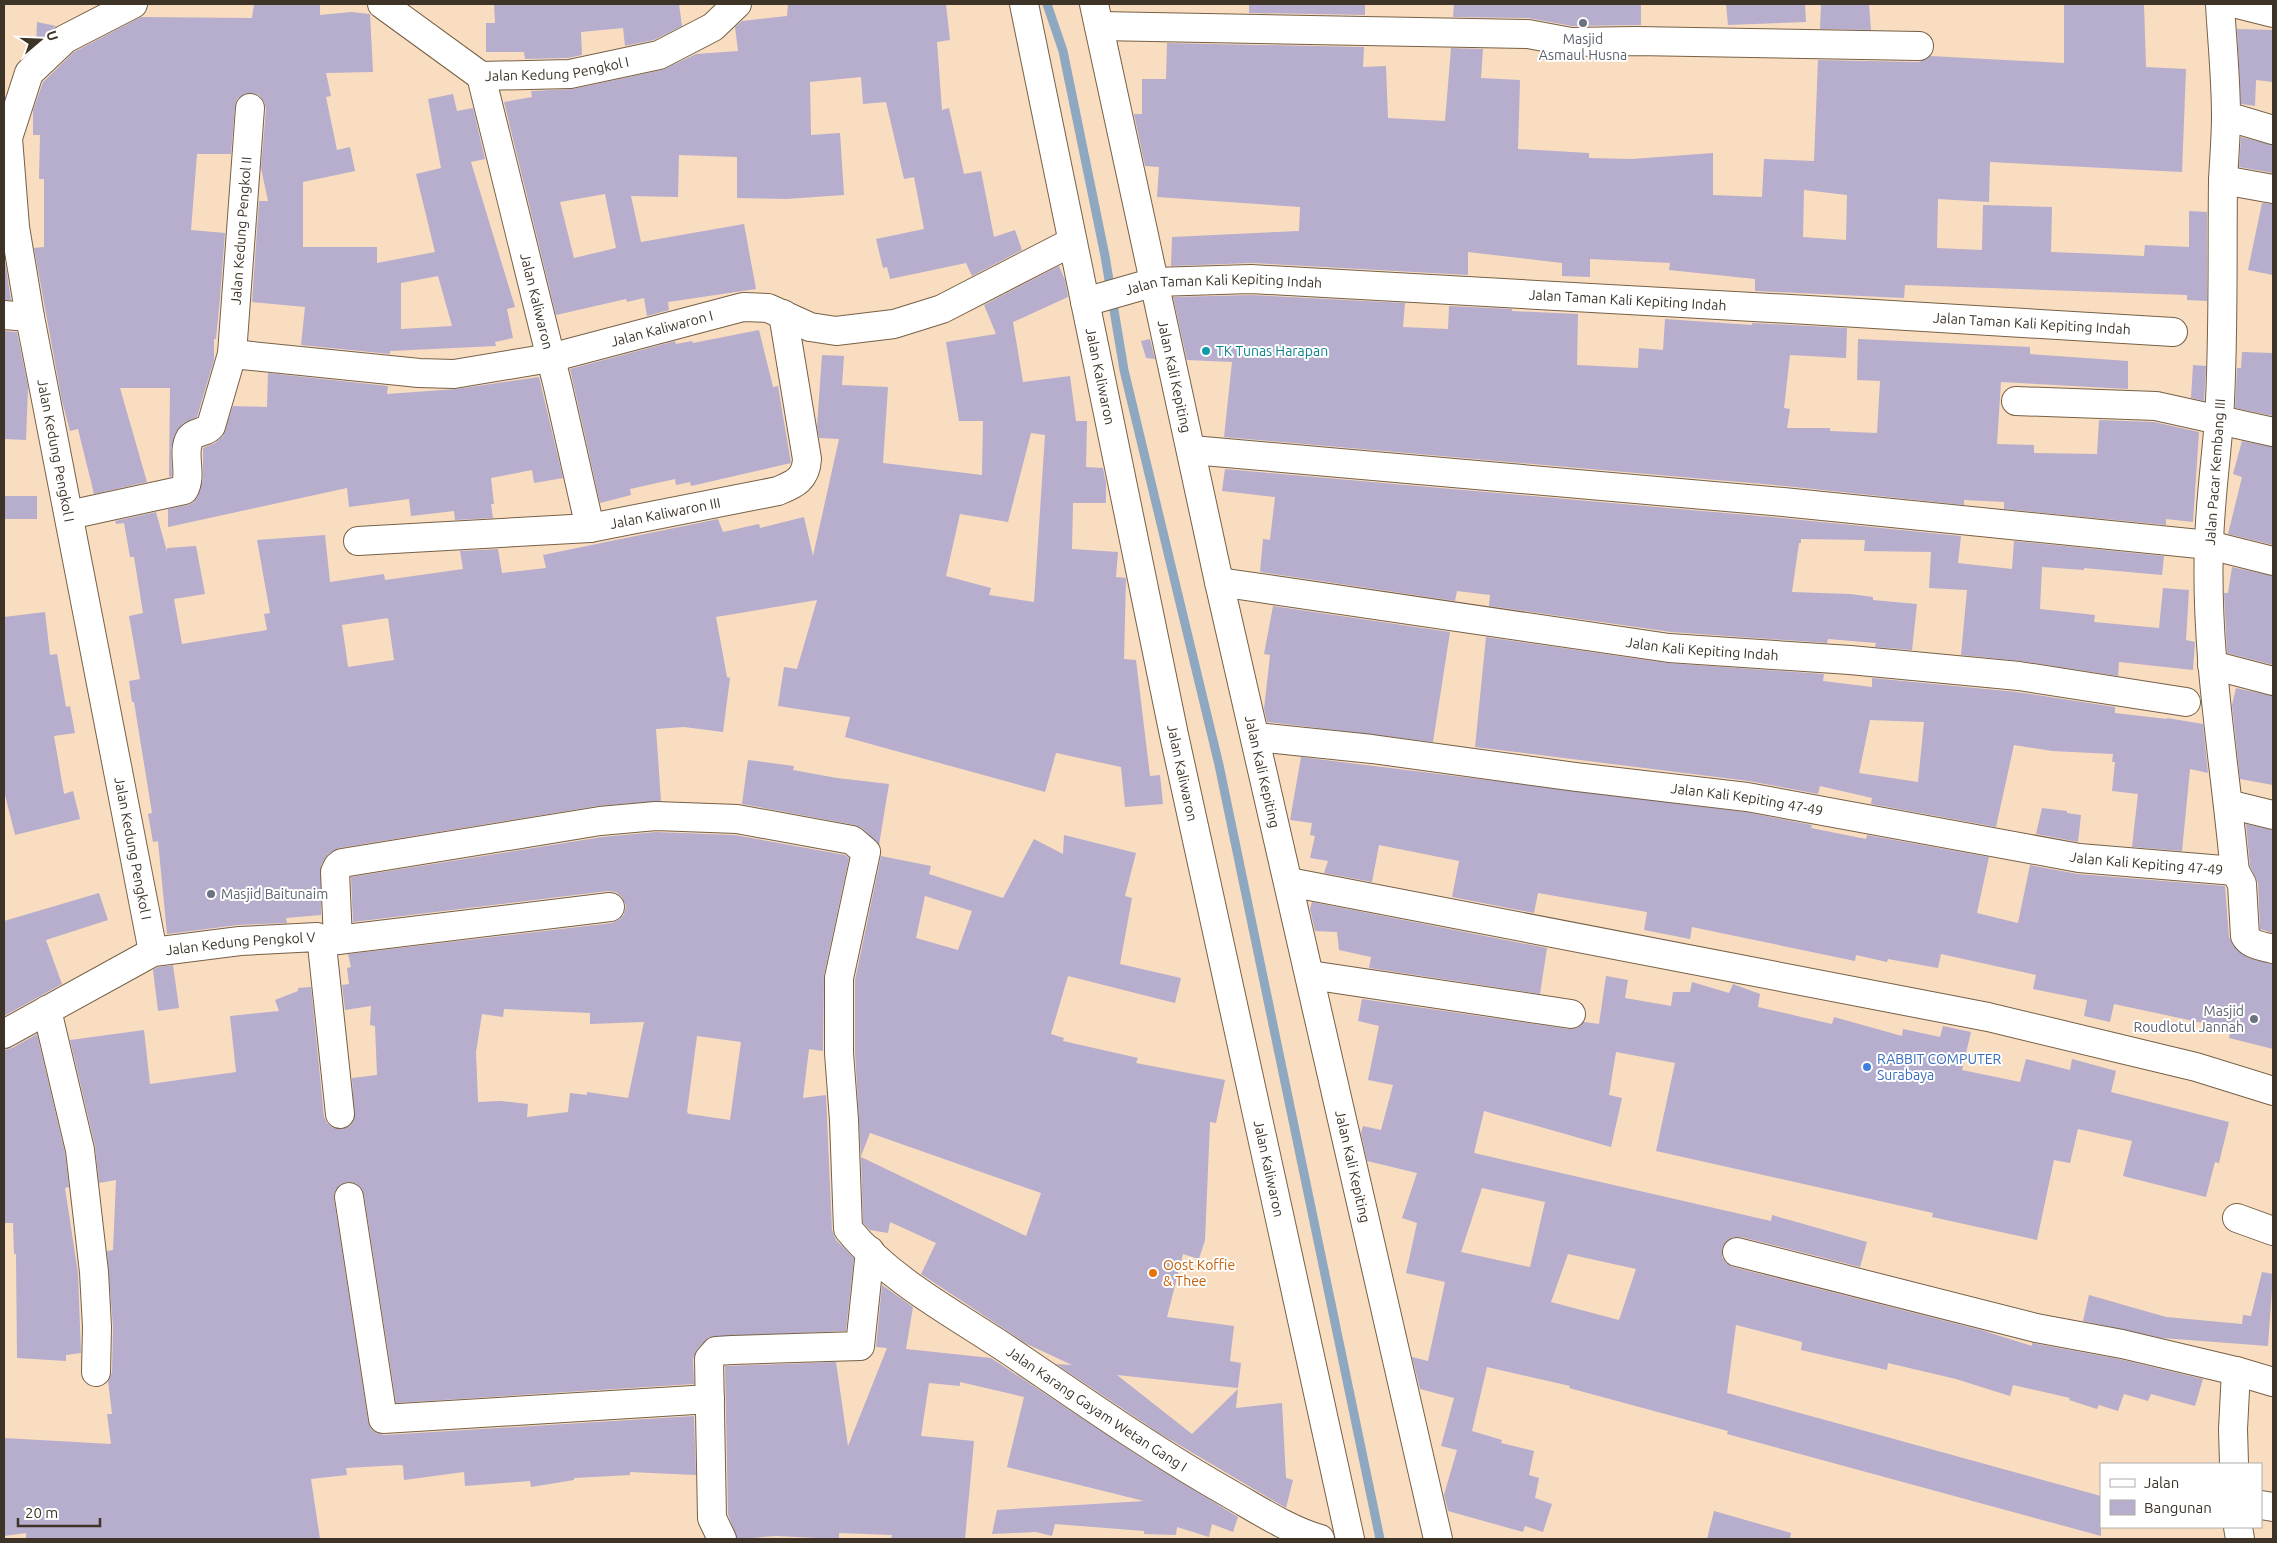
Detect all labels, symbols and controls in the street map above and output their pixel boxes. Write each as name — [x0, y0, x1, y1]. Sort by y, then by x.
north arrow — [15, 15, 65, 65]
marker: Masjid Asmaul Husna — [1577, 17, 1589, 29]
text: U — [43, 29, 61, 43]
place label: Masjid Asmaul Husna — [1539, 31, 1627, 63]
street label: Jalan Kedung Pengkol I — [485, 54, 630, 84]
street label: Jalan Kedung Pengkol II — [228, 156, 254, 305]
street label: Jalan Kaliwaron — [517, 251, 556, 351]
street label: Jalan Taman Kali Kepiting Indah — [1123, 271, 1323, 298]
street label: Jalan Taman Kali Kepiting Indah — [1528, 286, 1727, 313]
street label: Jalan Kaliwaron I — [609, 307, 715, 350]
street label: Jalan Taman Kali Kepiting Indah — [1933, 310, 2131, 337]
street label: Jalan Kali Kepiting — [1155, 319, 1194, 434]
street label: Jalan Kaliwaron — [1083, 326, 1118, 426]
place label: TK Tunas Harapan — [1216, 343, 1328, 359]
marker: TK Tunas Harapan — [1200, 345, 1212, 357]
street label: Jalan Kedung Pengkol I — [34, 378, 78, 523]
street label: Jalan Pacar Kembang III — [2202, 398, 2228, 546]
street label: Jalan Kaliwaron III — [608, 494, 722, 532]
street label: Jalan Kali Kepiting Indah — [1625, 634, 1779, 663]
street label: Jalan Kali Kepiting — [1242, 714, 1283, 830]
street label: Jalan Kaliwaron — [1164, 723, 1201, 823]
street label: Jalan Kedung Pengkol I — [111, 776, 155, 921]
street label: Jalan Kali Kepiting 47-49 — [1670, 780, 1824, 819]
street label: Jalan Kali Kepiting 47-49 — [2069, 848, 2224, 878]
place label: Masjid Baitunaim — [221, 886, 328, 902]
marker: Masjid Baitunaim — [205, 888, 217, 900]
street label: Jalan Kedung Pengkol V — [165, 929, 316, 958]
place label: Masjid Roudlotul Jannah — [2133, 1003, 2244, 1035]
marker: Masjid Roudlotul Jannah — [2248, 1013, 2260, 1025]
place label: RABBIT COMPUTER Surabaya — [1877, 1051, 2002, 1083]
marker: RABBIT COMPUTER Surabaya — [1861, 1061, 1873, 1073]
street label: Jalan Kali Kepiting — [1332, 1109, 1373, 1224]
street label: Jalan Kaliwaron — [1251, 1119, 1287, 1218]
place label: Oost Koffie & Thee — [1163, 1257, 1235, 1289]
marker: Oost Koffie & Thee — [1147, 1267, 1159, 1279]
street label: Jalan Karang Gayam Wetan Gang I — [1004, 1343, 1190, 1475]
legend — [2100, 1463, 2262, 1528]
text: Jalan — [2144, 1474, 2179, 1491]
scale bar — [18, 1496, 100, 1528]
text: Bangunan — [2144, 1499, 2212, 1516]
text: 20 m — [25, 1504, 58, 1521]

